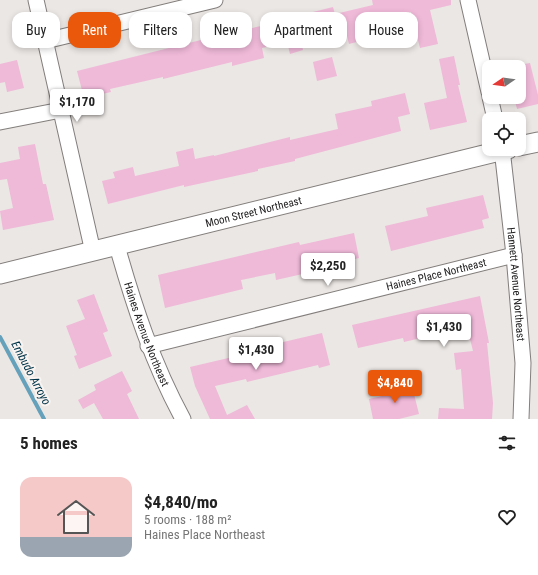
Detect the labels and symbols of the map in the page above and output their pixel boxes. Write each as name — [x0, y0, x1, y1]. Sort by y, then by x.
north arrow — [482, 60, 526, 104]
pin: $1,170 — [44, 89, 110, 123]
street label: Moon Street Northeast — [204, 194, 303, 230]
street label: Hannett Avenue Northeast — [504, 227, 528, 342]
pin: $2,250 — [295, 253, 361, 287]
street label: Haines Place Northeast — [385, 256, 488, 293]
street label: Haines Avenue Northeast — [121, 280, 172, 388]
pin: $1,430 — [411, 314, 477, 348]
pin: $1,430 — [223, 337, 289, 371]
water label: Embudo Arroyo — [8, 339, 54, 407]
pin: $4,840 — [362, 370, 428, 404]

